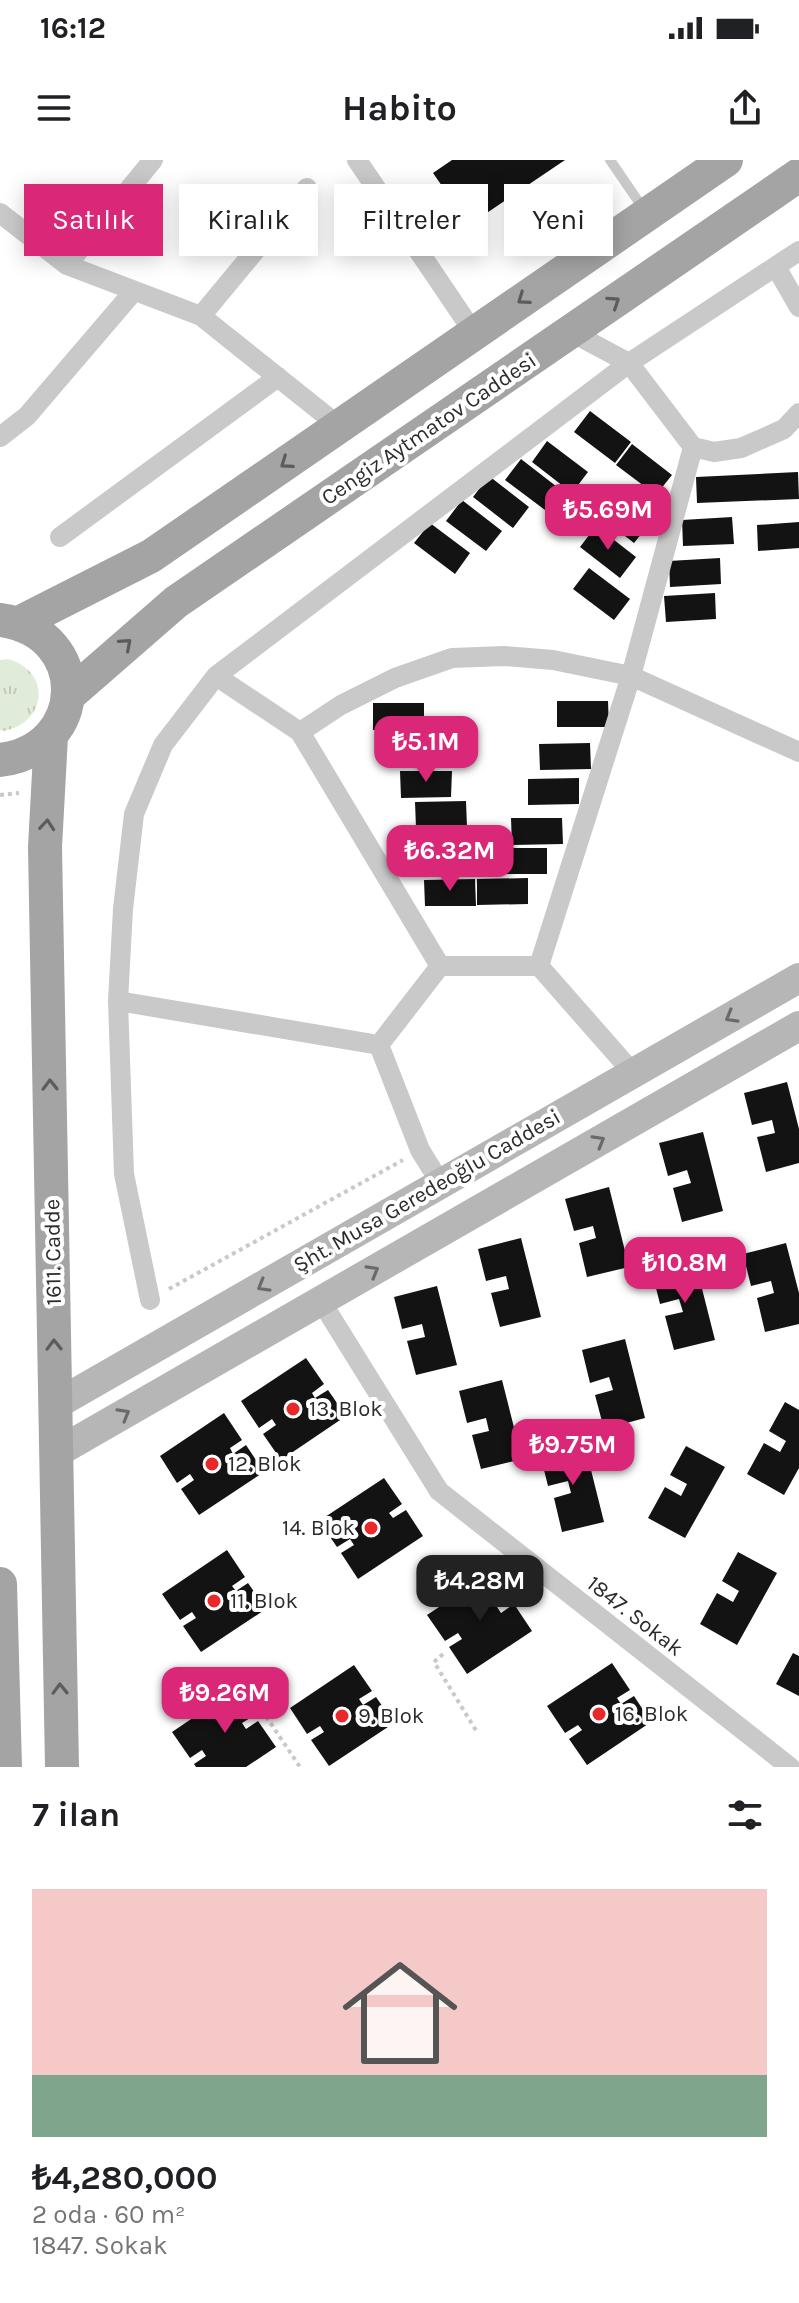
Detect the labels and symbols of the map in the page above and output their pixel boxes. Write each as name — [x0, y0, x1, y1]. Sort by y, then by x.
one-way arrow — [518, 290, 532, 305]
one-way arrow — [605, 297, 619, 312]
street label: Cengiz Aytmatov Caddesi — [317, 347, 541, 511]
one-way arrow — [280, 453, 294, 468]
pin: ₺5.69M — [543, 484, 673, 552]
one-way arrow — [117, 639, 132, 654]
pin: ₺5.1M — [370, 716, 482, 784]
one-way arrow — [38, 818, 55, 831]
pin: ₺6.32M — [385, 825, 515, 893]
one-way arrow — [725, 1007, 740, 1023]
one-way arrow — [41, 1078, 58, 1091]
street label: Şht. Musa Geredeoğlu Caddesi — [289, 1104, 565, 1278]
one-way arrow — [590, 1135, 605, 1151]
street label: 1611. Cadde — [39, 1199, 67, 1305]
pin: ₺10.8M — [620, 1237, 750, 1305]
one-way arrow — [364, 1265, 379, 1281]
one-way arrow — [257, 1276, 272, 1292]
one-way arrow — [45, 1338, 63, 1351]
place label: 13. Blok — [309, 1396, 383, 1422]
marker: 13. Blok — [284, 1400, 302, 1418]
one-way arrow — [115, 1408, 129, 1424]
pin: ₺9.75M — [508, 1419, 638, 1487]
place label: 12. Blok — [228, 1451, 301, 1477]
marker: 12. Blok — [203, 1455, 221, 1473]
place label: 14. Blok — [282, 1515, 355, 1541]
marker: 14. Blok — [362, 1519, 380, 1537]
pin: ₺4.28M — [415, 1555, 545, 1623]
street label: 1847. Sokak — [582, 1570, 688, 1662]
place label: 11. Blok — [230, 1588, 298, 1614]
marker: 11. Blok — [205, 1592, 223, 1610]
pin: ₺9.26M — [160, 1667, 290, 1735]
one-way arrow — [51, 1682, 69, 1695]
place label: 16. Blok — [615, 1701, 688, 1727]
place label: 9. Blok — [358, 1703, 424, 1729]
marker: 16. Blok — [590, 1705, 608, 1723]
marker: 9. Blok — [333, 1707, 351, 1725]

